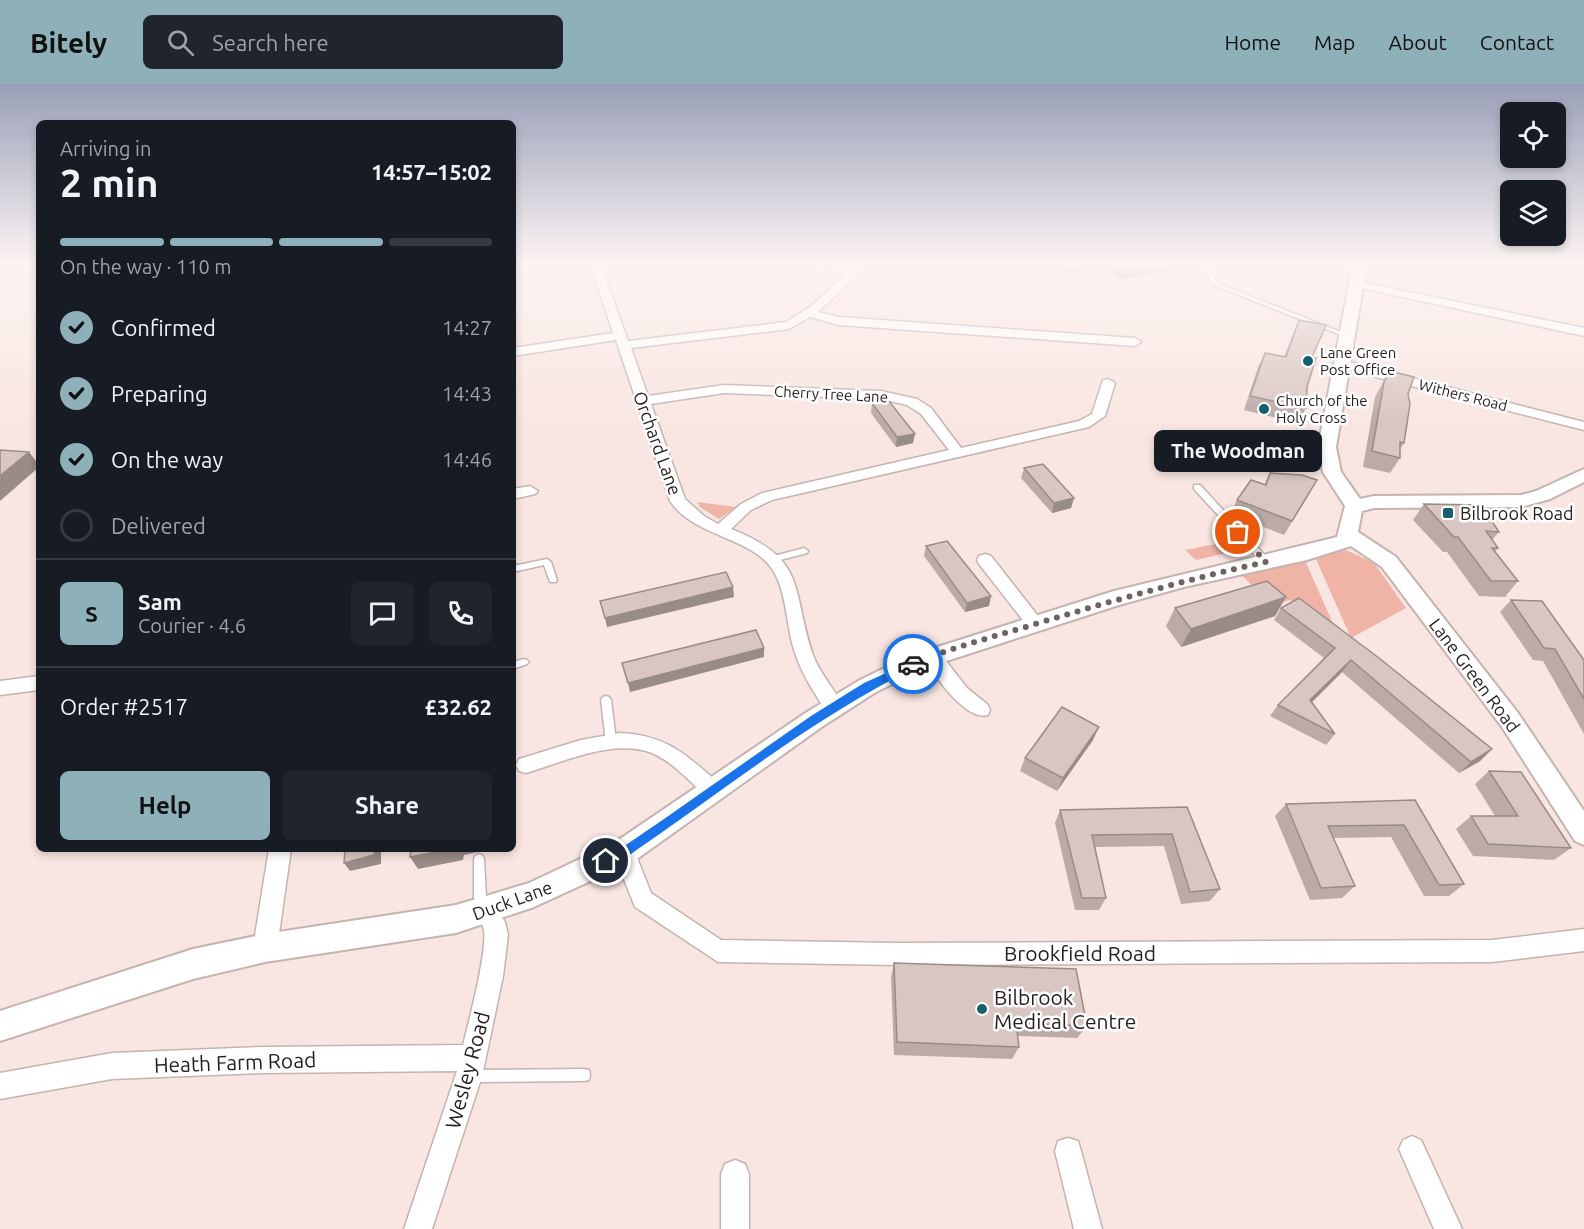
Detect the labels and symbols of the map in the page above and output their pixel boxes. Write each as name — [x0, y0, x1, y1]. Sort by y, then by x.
place label: Lane Green Post Office — [1320, 344, 1396, 378]
marker: Lane Green Post Office — [1301, 354, 1315, 368]
street label: Withers Road — [1417, 376, 1509, 414]
street label: Cherry Tree Lane — [774, 383, 888, 405]
street label: Orchard Lane — [630, 388, 686, 498]
place label: Church of the Holy Cross — [1276, 392, 1368, 426]
marker: Church of the Holy Cross — [1257, 402, 1271, 416]
callout: The Woodman — [1154, 430, 1322, 472]
place label: Bilbrook Road — [1460, 503, 1574, 523]
pin — [1212, 506, 1263, 557]
marker: Bilbrook Road — [1441, 506, 1455, 520]
street label: Lane Green Road — [1426, 614, 1524, 736]
courier — [883, 634, 943, 694]
pin — [580, 835, 631, 886]
street label: Duck Lane — [469, 876, 555, 924]
street label: Brookfield Road — [1004, 941, 1156, 965]
place label: Bilbrook Medical Centre — [994, 985, 1136, 1033]
marker: Bilbrook Medical Centre — [975, 1002, 989, 1016]
street label: Wesley Road — [440, 1009, 494, 1131]
street label: Heath Farm Road — [153, 1047, 317, 1077]

